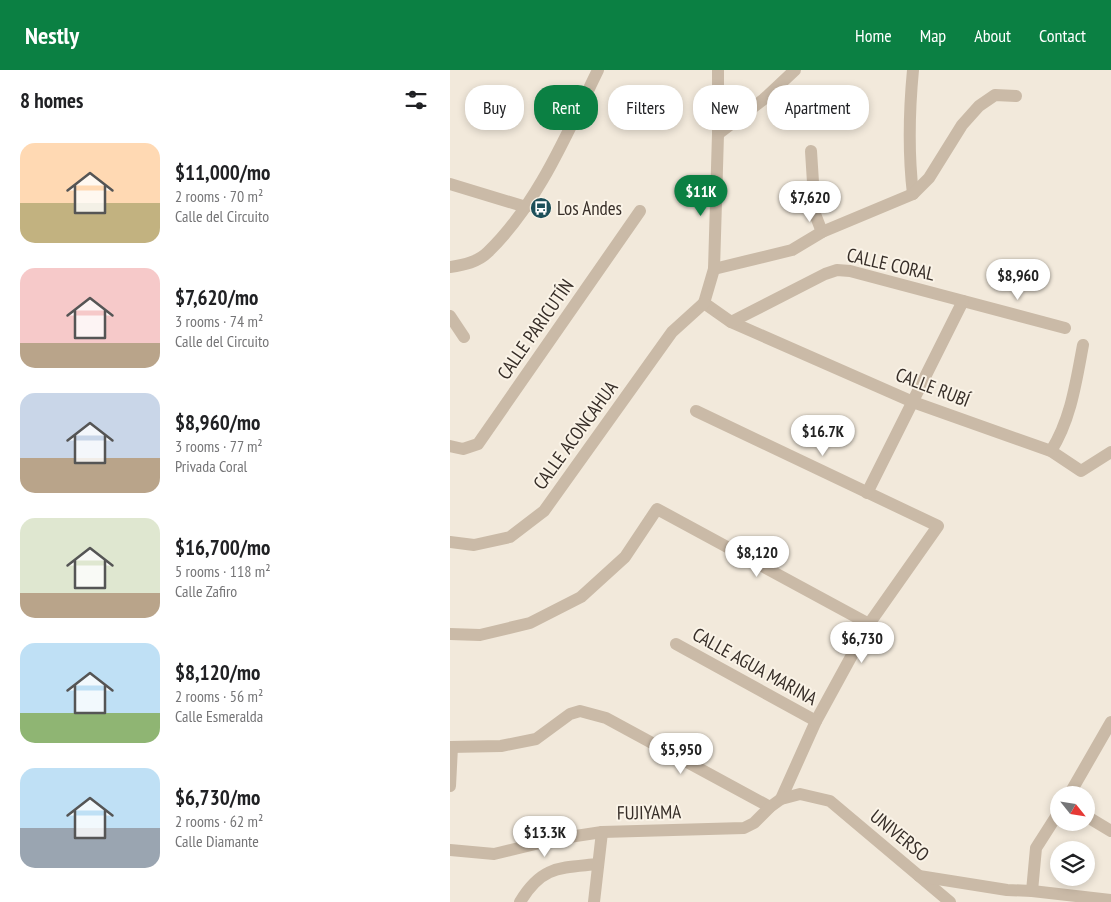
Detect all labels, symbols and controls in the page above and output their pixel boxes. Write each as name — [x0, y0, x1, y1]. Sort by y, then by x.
text: Nestly — [25, 20, 79, 51]
text: Home — [855, 24, 892, 47]
text: Map — [920, 24, 946, 47]
text: About — [974, 24, 1011, 47]
text: Contact — [1039, 24, 1086, 47]
chip: Buy — [465, 85, 524, 130]
chip: Rent — [534, 85, 598, 130]
chip: Filters — [608, 85, 683, 130]
chip: New — [693, 85, 757, 130]
chip: Apartment — [767, 85, 869, 130]
icon: filters — [402, 86, 430, 114]
text: 8 homes — [20, 87, 83, 114]
text: $11,000/mo — [175, 159, 270, 186]
icon: home — [60, 163, 120, 223]
pin: $11K — [671, 174, 731, 217]
pin: $7,620 — [769, 180, 851, 223]
text: $11K — [685, 181, 717, 201]
text: 2 rooms · 70 m² — [175, 186, 263, 206]
text: $7,620 — [790, 187, 830, 207]
bus stop icon: Los Andes — [529, 196, 553, 220]
place label: Los Andes — [557, 196, 622, 220]
text: Calle del Circuito — [175, 206, 269, 226]
street label: CALLE CORAL — [845, 242, 937, 286]
pin: $8,960 — [977, 258, 1059, 301]
text: $8,960 — [997, 265, 1039, 285]
street label: CALLE PARICUTÍN — [492, 274, 578, 384]
text: $7,620/mo — [175, 284, 258, 311]
icon: home — [60, 288, 120, 348]
text: 3 rooms · 74 m² — [175, 311, 263, 331]
text: Calle del Circuito — [175, 331, 269, 351]
street label: CALLE RUBÍ — [892, 362, 974, 412]
street label: CALLE ACONCAHUA — [528, 376, 622, 494]
text: $8,960/mo — [175, 409, 260, 436]
icon: home — [60, 413, 120, 473]
pin: $16.7K — [782, 414, 864, 457]
text: $16.7K — [802, 421, 844, 441]
text: 3 rooms · 77 m² — [175, 436, 263, 456]
text: Privada Coral — [175, 456, 247, 476]
text: $16,700/mo — [175, 534, 270, 561]
pin: $8,120 — [716, 536, 798, 578]
icon: home — [60, 538, 120, 598]
text: $8,120 — [736, 542, 778, 562]
text: 5 rooms · 118 m² — [175, 561, 271, 581]
text: Calle Zafiro — [175, 581, 237, 601]
street label: CALLE AGUA MARINA — [689, 622, 821, 710]
pin: $6,730 — [821, 622, 903, 664]
text: $6,730 — [841, 628, 883, 648]
text: $8,120/mo — [175, 659, 260, 686]
icon: home — [60, 663, 120, 723]
text: 2 rooms · 56 m² — [175, 686, 263, 706]
text: Calle Esmeralda — [175, 706, 263, 726]
pin: $5,950 — [640, 732, 722, 775]
text: $5,950 — [660, 739, 702, 759]
text: $6,730/mo — [175, 784, 260, 811]
north arrow — [1050, 786, 1095, 831]
map controls — [1050, 786, 1095, 886]
icon: home — [60, 788, 120, 848]
street label: FUJIYAMA — [617, 799, 681, 825]
street label: UNIVERSO — [866, 804, 934, 866]
text: 2 rooms · 62 m² — [175, 811, 263, 831]
pin: $13.3K — [504, 816, 586, 858]
text: $13.3K — [524, 822, 566, 842]
text: Calle Diamante — [175, 831, 259, 851]
button: layers — [1050, 841, 1095, 886]

